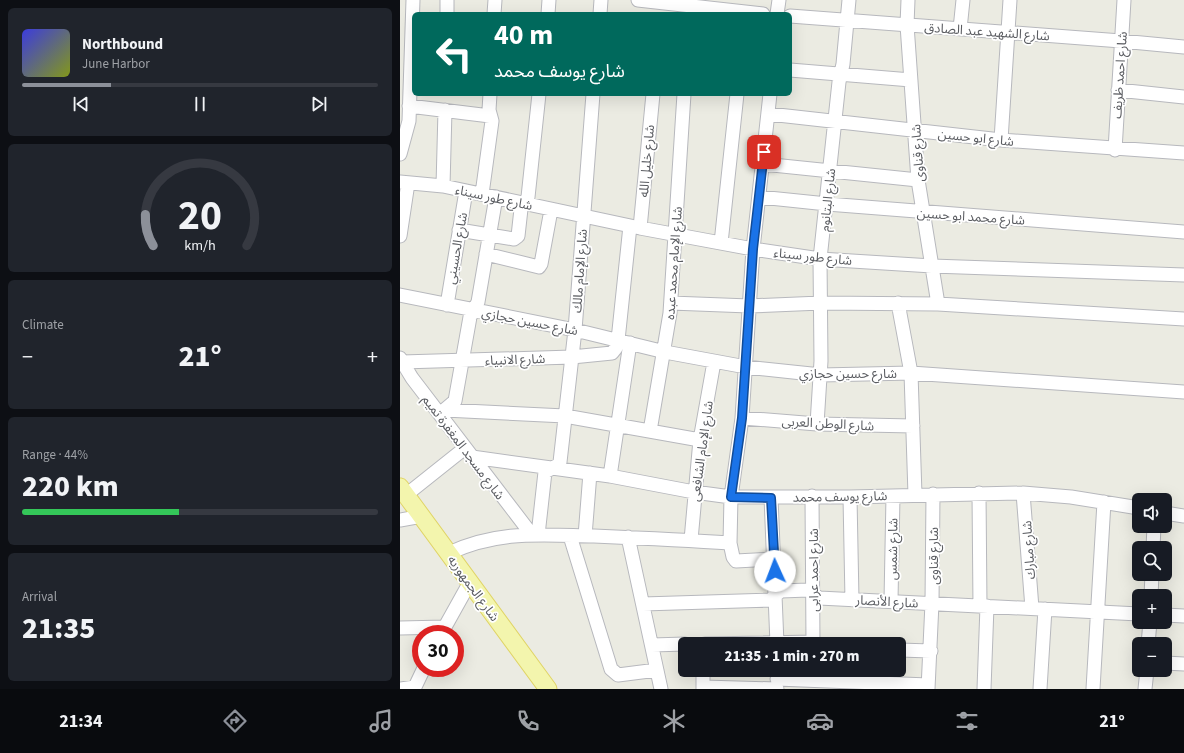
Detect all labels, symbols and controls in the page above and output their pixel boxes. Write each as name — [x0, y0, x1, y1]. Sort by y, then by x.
text: 40 m — [494, 15, 553, 55]
street label: شارع الشهيد عبد الصادق — [923, 19, 1050, 46]
icon: left — [428, 28, 480, 80]
street label: شارع احمد ظريف — [1108, 31, 1133, 119]
text: Northbound — [82, 34, 163, 55]
text: June Harbor — [82, 55, 150, 73]
text: شارع يوسف محمد — [494, 59, 625, 84]
icon: previous — [70, 93, 92, 115]
icon: pause — [189, 93, 211, 115]
icon: next — [308, 93, 330, 115]
street label: شارع قناوى — [907, 123, 930, 182]
street label: شارع خليل الله — [635, 124, 660, 198]
street label: شارع ابو حسين — [937, 125, 1015, 152]
pin — [747, 135, 781, 169]
icon: arrive — [753, 141, 775, 163]
street label: شارع البتانوم — [816, 168, 841, 233]
street label: شارع طور سيناء — [453, 181, 534, 216]
text: 20 — [178, 186, 222, 246]
street label: شارع محمد ابو حسين — [916, 204, 1026, 231]
street label: شارع الإمام محمد عبده — [661, 206, 688, 320]
street label: شارع الحسيني — [442, 211, 473, 286]
street label: شارع الإمام مالك — [568, 229, 593, 314]
text: km/h — [184, 235, 216, 256]
street label: شارع طور سيناء — [773, 244, 853, 271]
street label: شارع حسين حجازي — [480, 304, 580, 341]
text: Climate — [22, 316, 64, 334]
text: 21° — [178, 335, 222, 378]
text: − — [22, 341, 33, 373]
text: + — [367, 341, 378, 373]
street label: شارع الانبياء — [484, 350, 546, 371]
street label: شارع حسين حجازي — [799, 365, 897, 384]
street label: شارع مسجد المغفرة تميم — [417, 392, 509, 504]
street label: شارع الإمام الشافعى — [686, 400, 719, 503]
street label: شارع الوطن العربى — [781, 413, 875, 436]
text: Range · 44% — [22, 446, 88, 464]
text: 220 km — [22, 465, 119, 508]
street label: شارع يوسف محمد — [793, 487, 887, 508]
map controls — [1132, 493, 1172, 677]
button: sound — [1132, 493, 1172, 533]
street label: شارع شمس — [883, 518, 904, 580]
street label: شارع مبارك — [1018, 520, 1041, 580]
street label: شارع قناوى — [925, 527, 944, 585]
street label: شارع احمد عرابى — [805, 528, 824, 612]
button: search — [1132, 541, 1172, 581]
position arrow — [754, 550, 796, 592]
street label: شارع الجمهوريه — [442, 552, 503, 626]
text: Arrival — [22, 588, 57, 606]
button: + — [1132, 589, 1172, 629]
street label: شارع الأنصار — [854, 591, 919, 614]
text: 21:35 — [22, 607, 95, 650]
speed limit sign: 30 — [412, 625, 464, 677]
button: − — [1132, 637, 1172, 677]
text: 21:35 · 1 min · 270 m — [725, 646, 859, 667]
icon: directions — [221, 707, 249, 735]
icon: music — [367, 707, 395, 735]
icon: phone — [514, 707, 542, 735]
icon: climate — [660, 707, 688, 735]
icon: car — [806, 707, 834, 735]
icon: filters — [953, 707, 981, 735]
text: 21:34 — [59, 709, 103, 734]
text: 21° — [1099, 709, 1125, 734]

